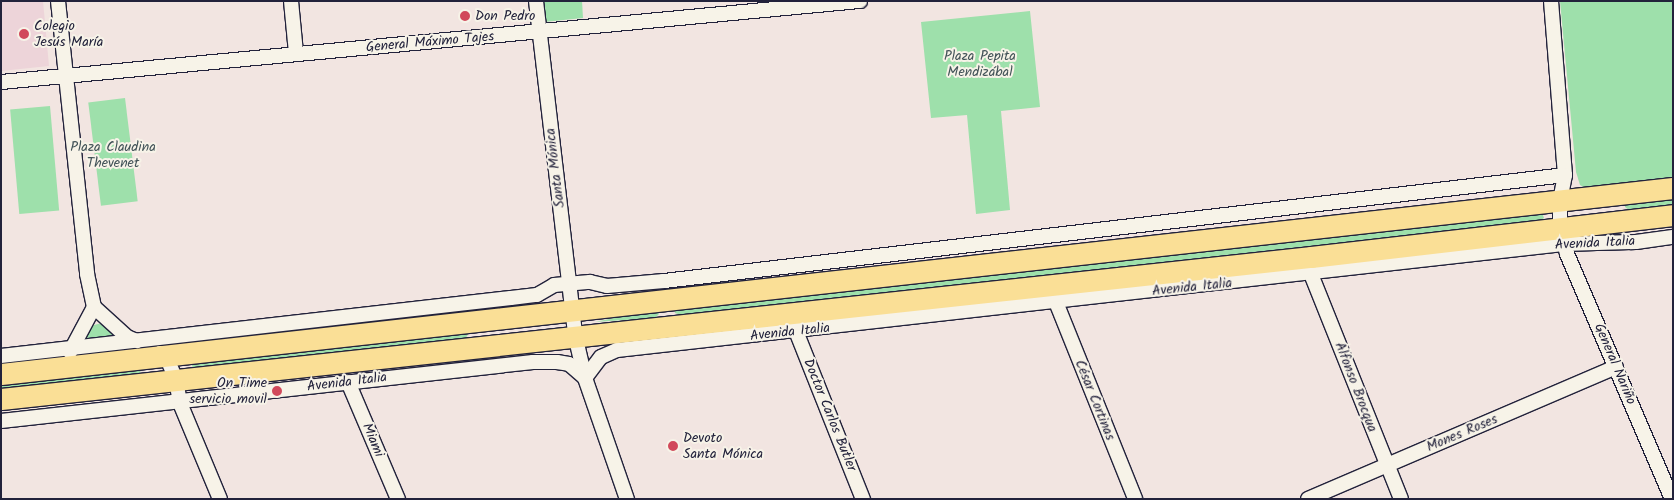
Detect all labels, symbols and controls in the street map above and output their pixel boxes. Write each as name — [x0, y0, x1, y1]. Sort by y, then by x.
place label: Don Pedro — [475, 8, 535, 24]
marker: Don Pedro — [459, 10, 471, 22]
place label: Colegio Jesús María — [34, 18, 103, 50]
marker: Colegio Jesús María — [18, 28, 30, 40]
street label: General Máximo Tajes — [365, 28, 495, 56]
park label: Plaza Pepita Mendizábal — [944, 48, 1016, 80]
street label: Santa Mónica — [542, 127, 568, 209]
park label: Plaza Claudina Thevenet — [70, 139, 156, 172]
street label: Avenida Italia — [1554, 233, 1636, 253]
street label: Avenida Italia — [1151, 274, 1233, 300]
street label: Avenida Italia — [749, 319, 831, 345]
street label: General Nariño — [1590, 321, 1640, 407]
street label: Alfonso Brocqua — [1331, 340, 1381, 434]
street label: Doctor Carlos Butler — [800, 356, 860, 474]
street label: César Cortinas — [1071, 357, 1119, 443]
street label: Avenida Italia — [306, 369, 388, 395]
place label: On Time servicio movil — [189, 375, 267, 408]
marker: On Time servicio movil — [271, 385, 283, 397]
street label: Mones Roses — [1424, 411, 1500, 455]
street label: Miami — [358, 420, 388, 460]
place label: Devoto Santa Mónica — [683, 430, 763, 462]
marker: Devoto Santa Mónica — [667, 440, 679, 452]

